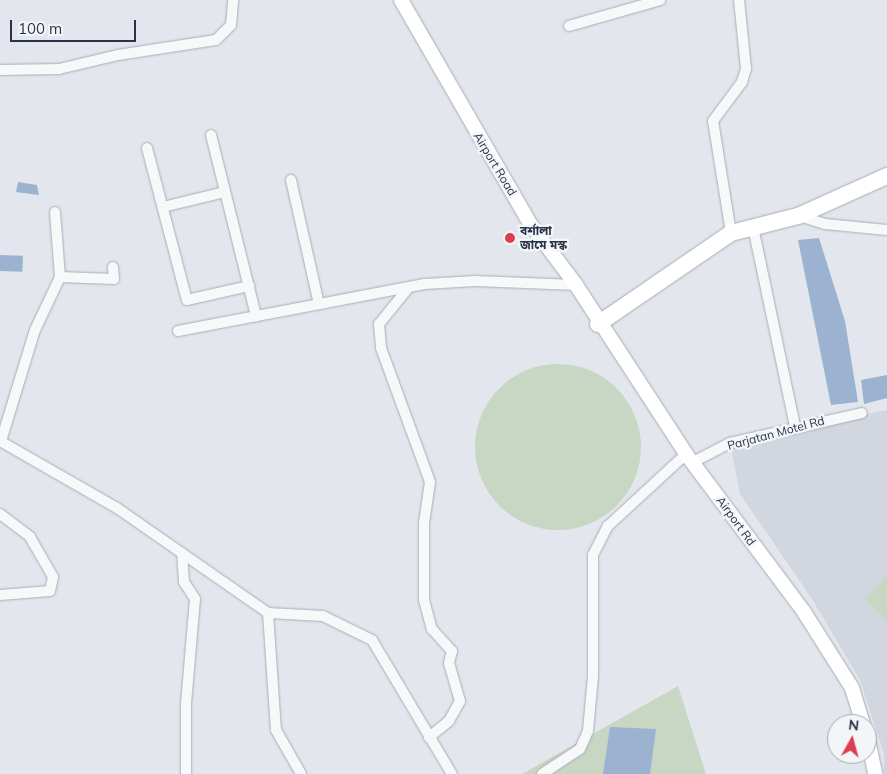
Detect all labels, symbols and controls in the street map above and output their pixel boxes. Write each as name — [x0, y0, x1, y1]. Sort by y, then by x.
scale bar — [12, 10, 139, 42]
text: 100 m — [18, 19, 62, 38]
street label: Airport Road — [470, 130, 520, 198]
place label: বর্শালা জামে মস্ক — [520, 224, 567, 252]
marker: বর্শালা জামে মস্ক — [504, 232, 516, 244]
street label: Parjatan Motel Rd — [726, 413, 826, 453]
street label: Airport Rd — [713, 494, 759, 548]
north arrow — [827, 714, 877, 764]
text: N — [847, 716, 860, 735]

